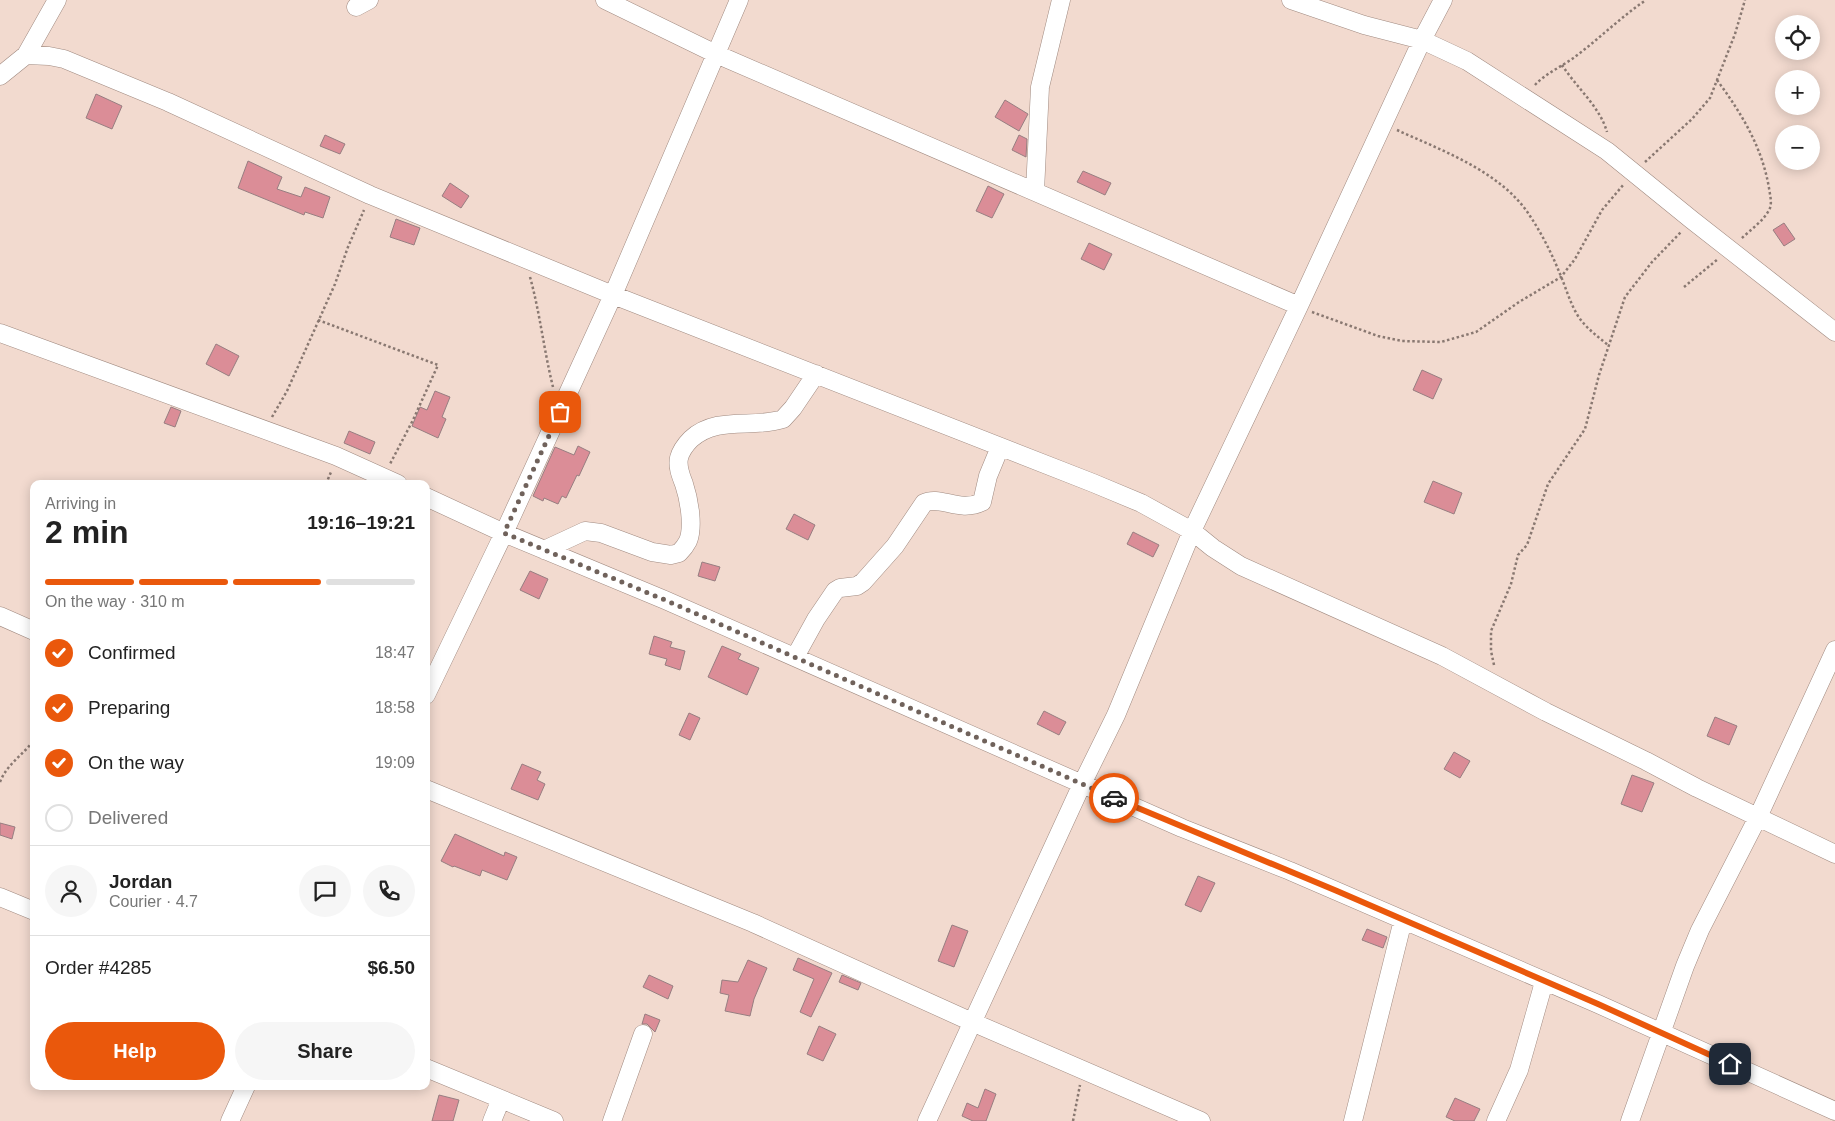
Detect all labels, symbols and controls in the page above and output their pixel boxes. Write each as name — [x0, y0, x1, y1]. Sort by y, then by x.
map controls — [1775, 15, 1820, 170]
button: locate — [1775, 15, 1820, 60]
button: + — [1775, 70, 1820, 115]
button: − — [1775, 125, 1820, 170]
pin — [539, 391, 581, 433]
icon: bag — [546, 398, 574, 426]
text: Arriving in — [45, 495, 116, 512]
text: 19:16–19:21 — [307, 512, 415, 533]
text: 2 min — [45, 514, 129, 550]
text: On the way · 310 m — [45, 593, 185, 610]
icon: check — [45, 639, 73, 667]
text: Confirmed — [88, 642, 176, 663]
text: 18:47 — [375, 644, 415, 661]
icon: check — [45, 694, 73, 722]
text: Preparing — [88, 697, 170, 718]
text: 18:58 — [375, 699, 415, 716]
icon: check — [45, 749, 73, 777]
text: On the way — [88, 752, 184, 773]
text: 19:09 — [375, 754, 415, 771]
courier — [1089, 773, 1139, 823]
icon: car — [1100, 784, 1128, 812]
text: Delivered — [88, 807, 168, 828]
button: person — [45, 865, 97, 917]
button: chat — [299, 865, 351, 917]
button: phone — [363, 865, 415, 917]
text: Jordan — [109, 871, 172, 892]
text: Courier · 4.7 — [109, 893, 198, 910]
text: Order #4285 — [45, 957, 152, 978]
text: $6.50 — [367, 957, 415, 978]
button: Help — [45, 1022, 225, 1080]
button: Share — [235, 1022, 415, 1080]
pin — [1709, 1043, 1751, 1085]
icon: home — [1716, 1050, 1744, 1078]

